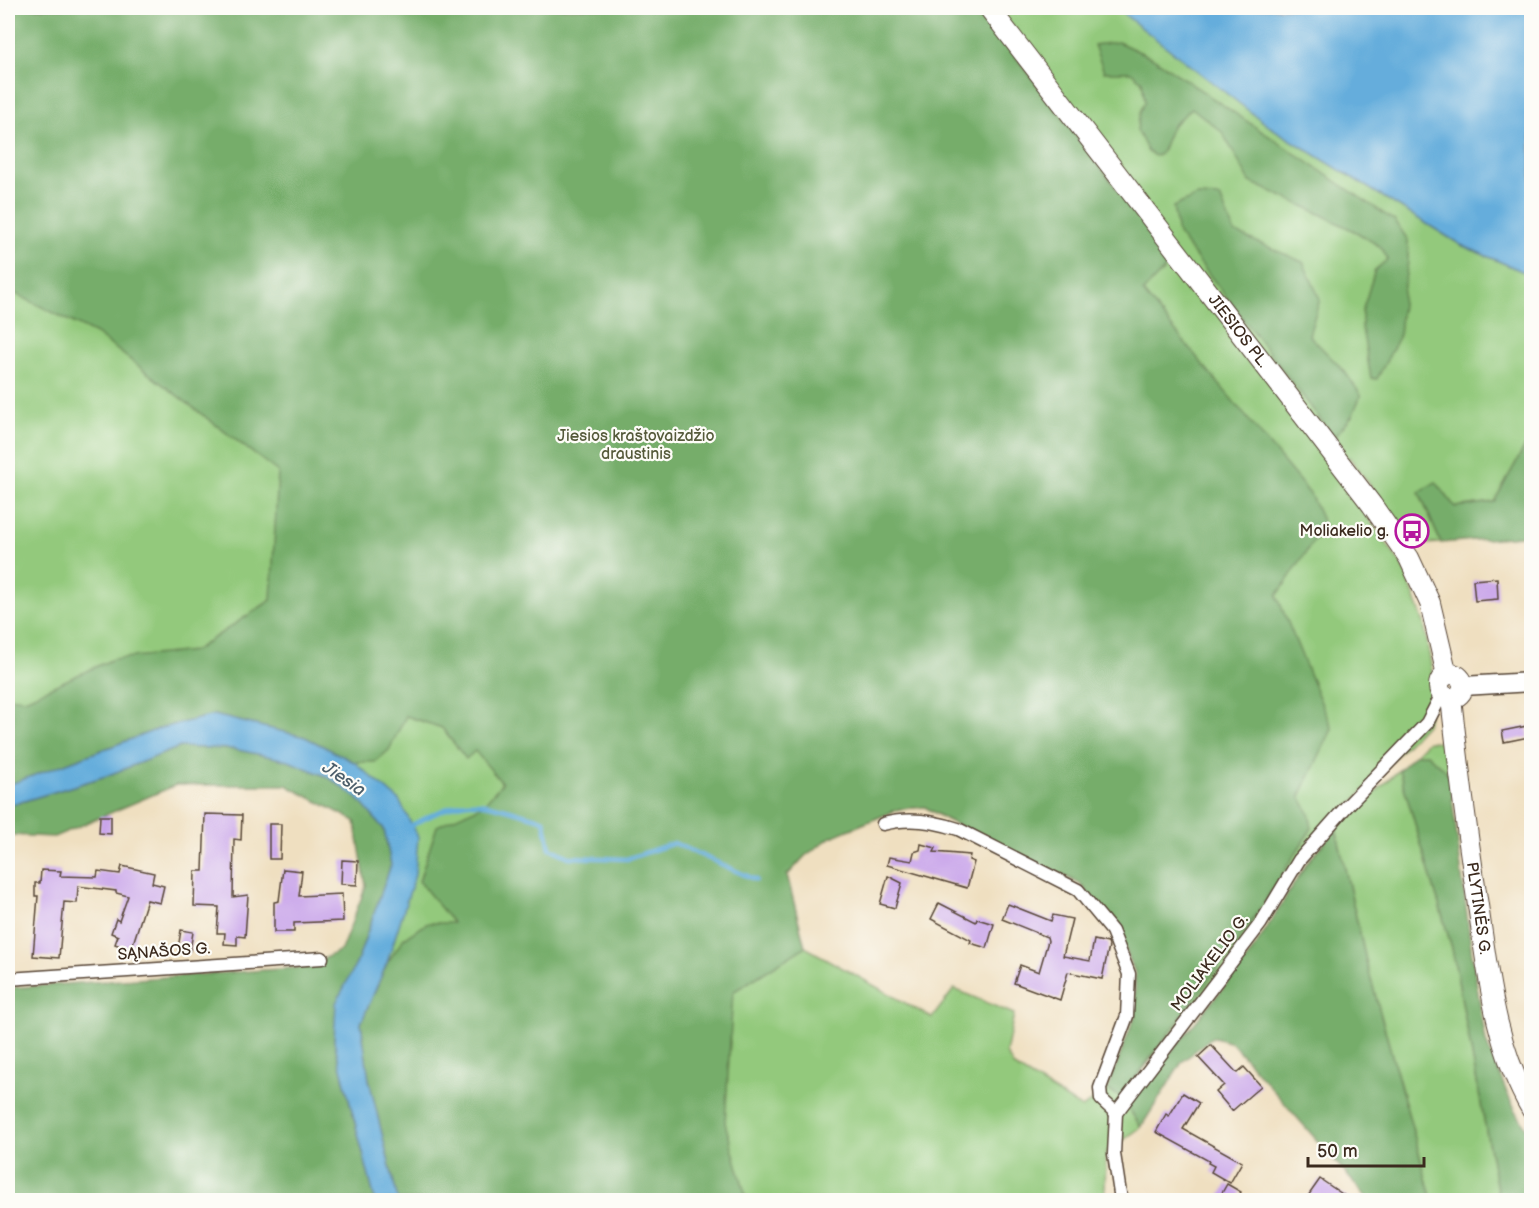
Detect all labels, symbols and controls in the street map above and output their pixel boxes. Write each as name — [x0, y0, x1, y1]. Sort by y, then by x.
street label: JIESIOS PL. — [1204, 291, 1273, 371]
park label: Jiesios kraštovaizdžio draustinis — [557, 427, 715, 464]
bus stop icon: Moliakelio g. — [1394, 513, 1430, 549]
place label: Moliakelio g. — [1300, 522, 1389, 541]
water label: Jiesia — [318, 757, 369, 801]
street label: PLYTINĖS G. — [1462, 861, 1494, 956]
street label: MOLIAKELIO G. — [1167, 911, 1253, 1015]
street label: SĄNAŠOS G. — [117, 937, 211, 965]
scale bar — [1308, 1130, 1424, 1168]
text: 50 m — [1317, 1141, 1358, 1162]

